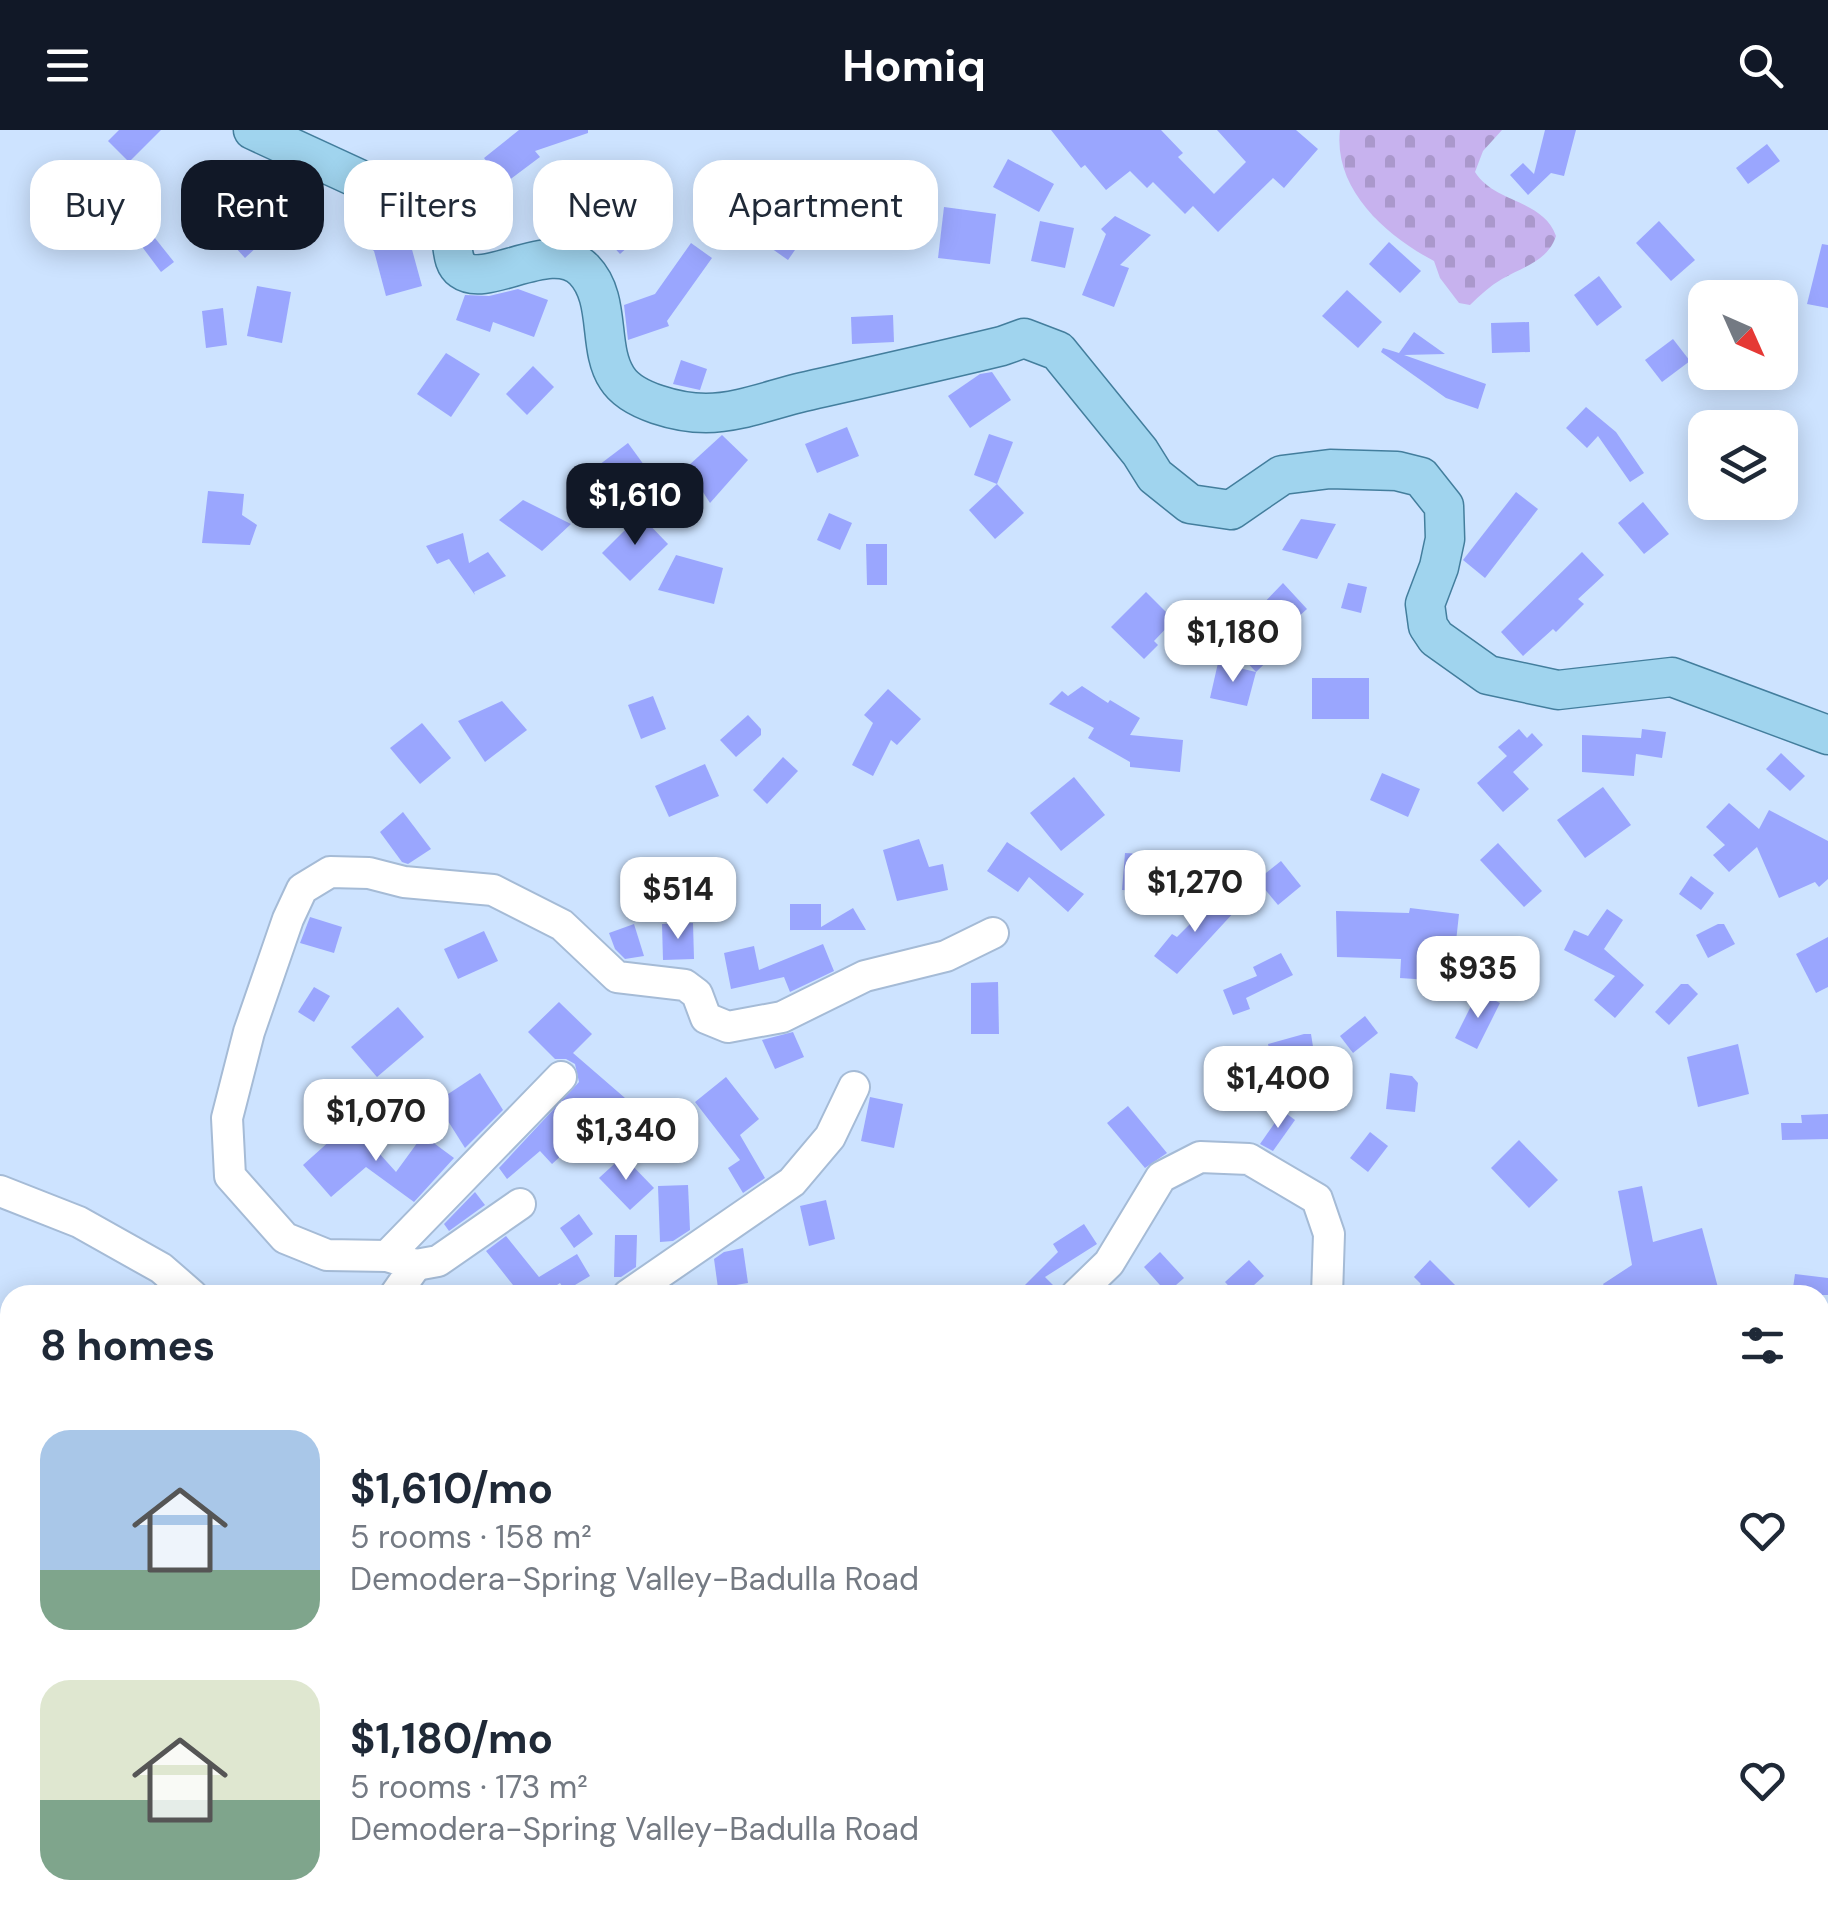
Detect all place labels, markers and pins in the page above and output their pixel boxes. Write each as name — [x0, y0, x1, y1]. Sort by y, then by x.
pin: $1,610 — [554, 463, 716, 548]
pin: $1,180 — [1152, 600, 1314, 685]
pin: $1,270 — [1114, 850, 1276, 935]
pin: $514 — [619, 857, 737, 942]
pin: $935 — [1419, 936, 1537, 1021]
pin: $1,400 — [1197, 1046, 1359, 1131]
pin: $1,070 — [295, 1079, 457, 1164]
pin: $1,340 — [545, 1098, 707, 1183]

